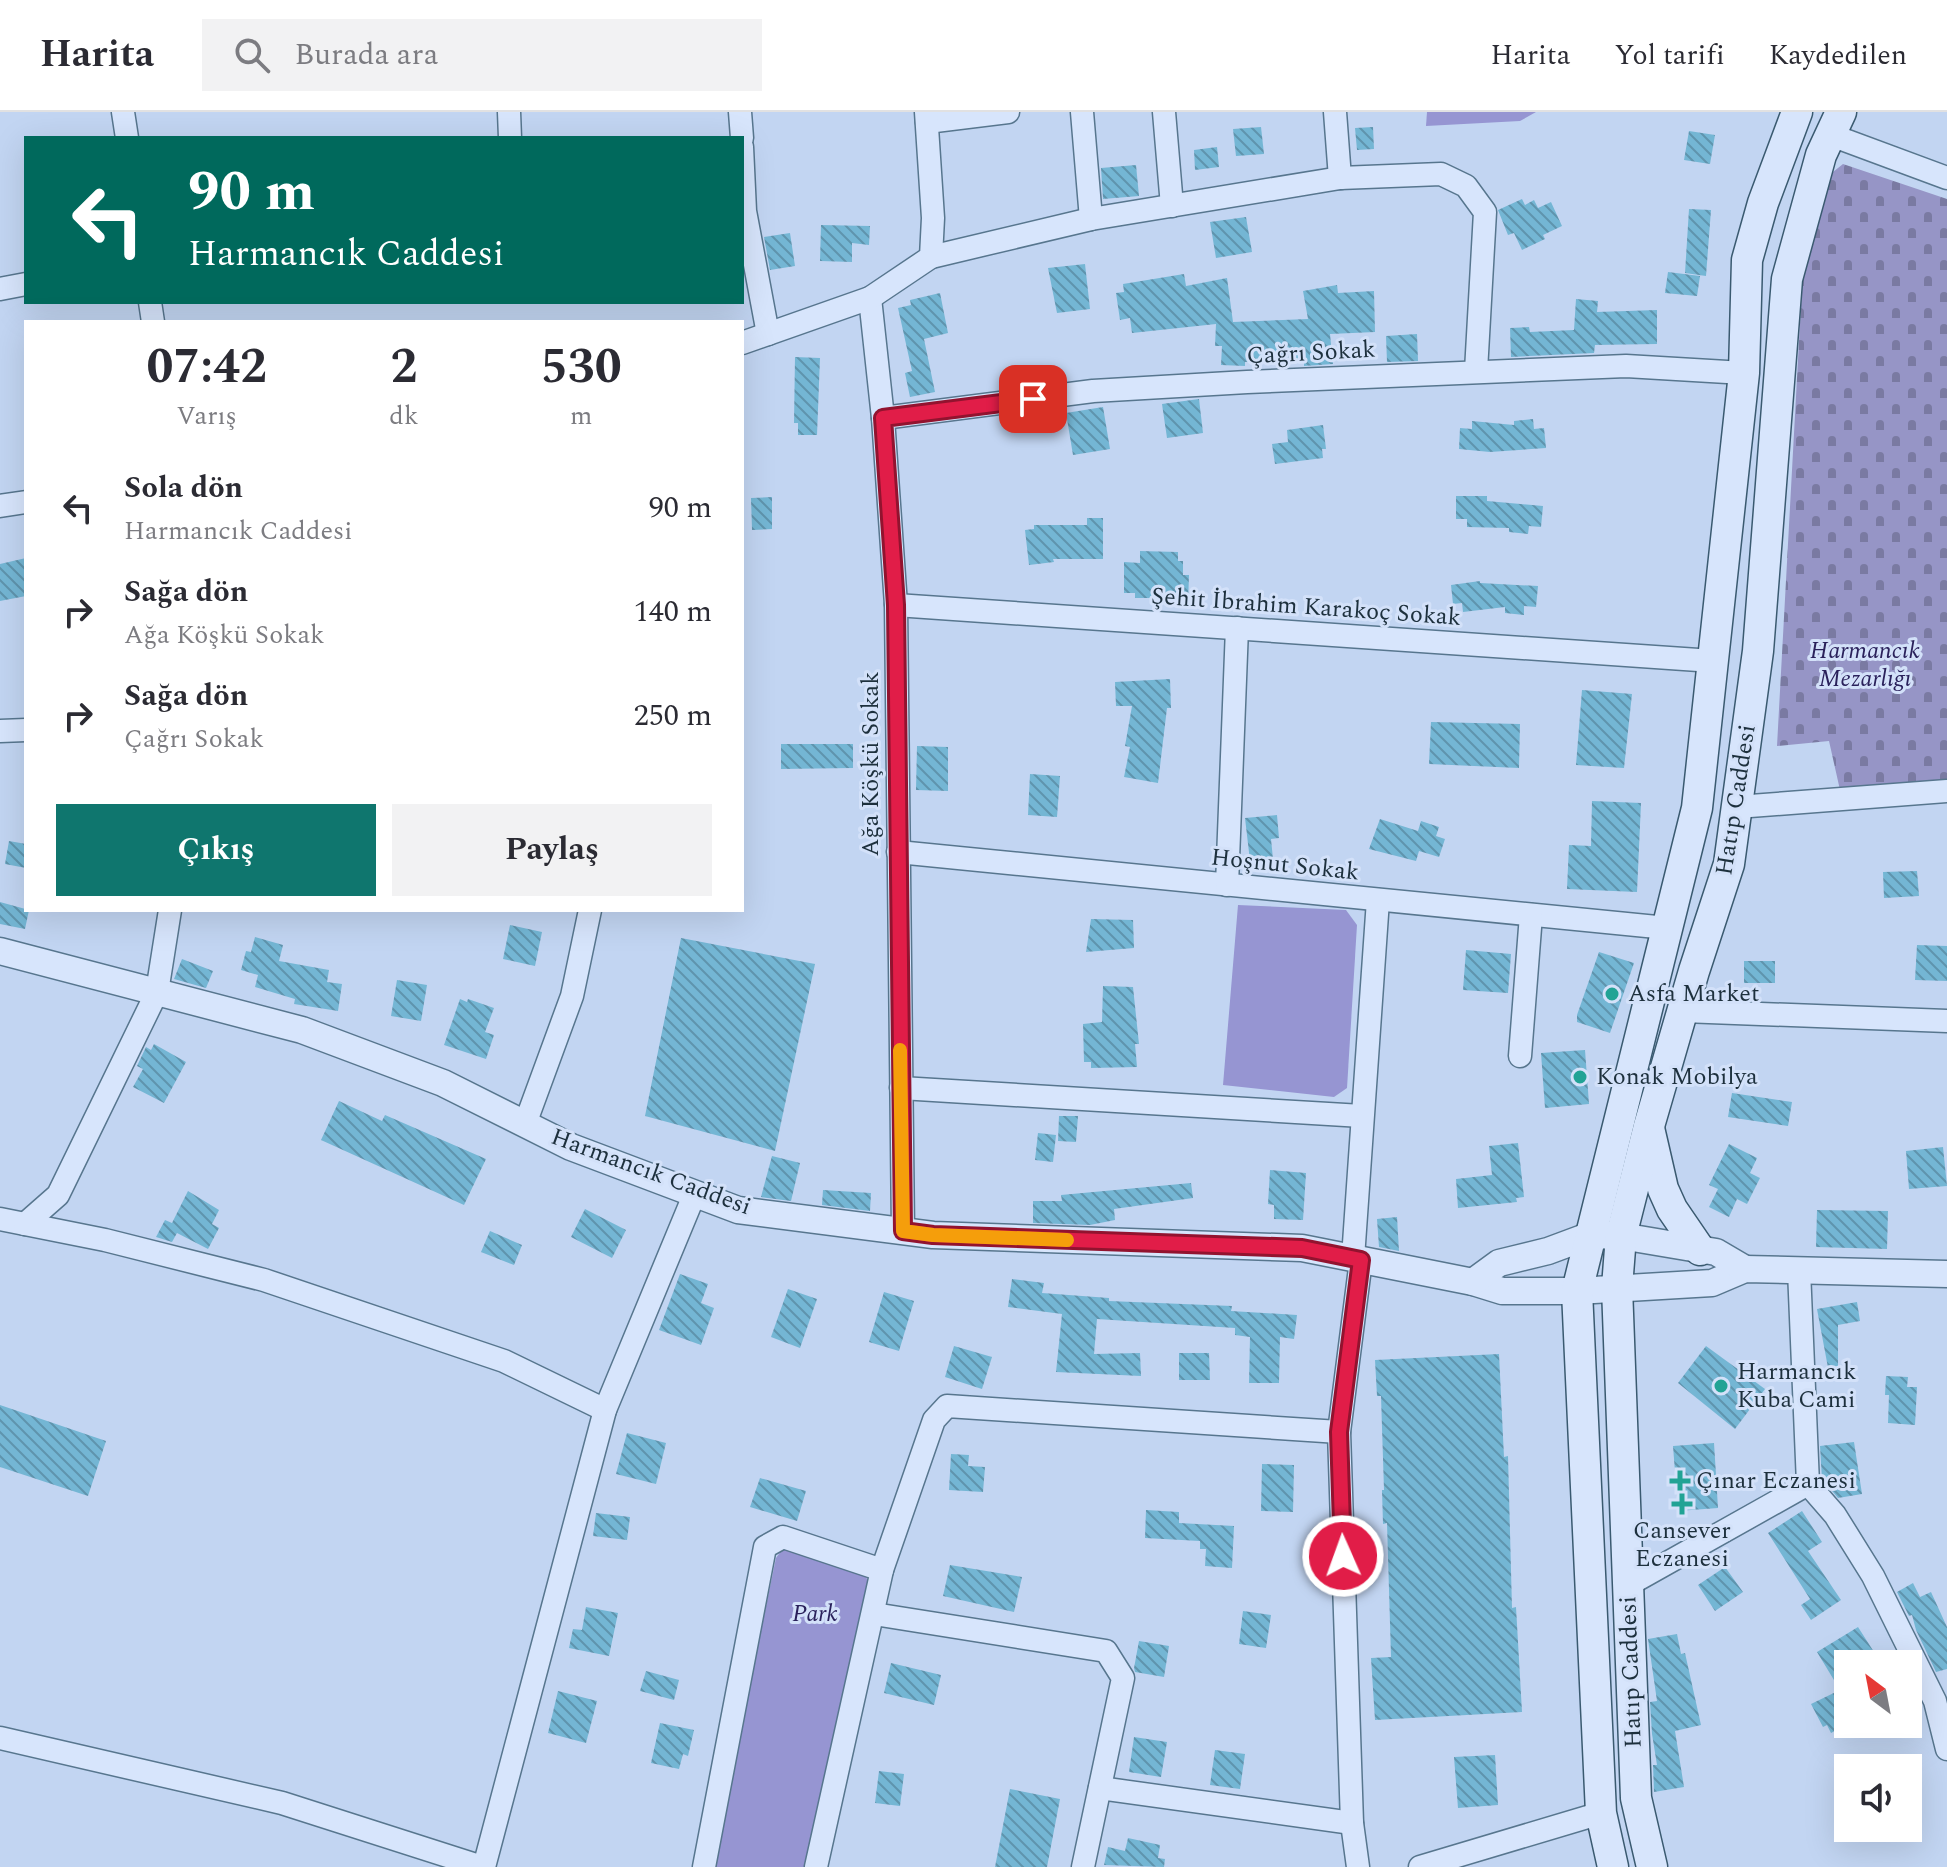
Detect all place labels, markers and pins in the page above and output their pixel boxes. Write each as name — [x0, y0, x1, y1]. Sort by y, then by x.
pin — [999, 365, 1067, 433]
place label: Asfa Market — [1628, 976, 1759, 1012]
marker: Asfa Market — [1603, 985, 1621, 1003]
place label: Konak Mobilya — [1596, 1059, 1758, 1095]
marker: Konak Mobilya — [1571, 1068, 1589, 1086]
place label: Harmancık Kuba Cami — [1737, 1354, 1856, 1418]
marker: Harmancık Kuba Cami — [1712, 1377, 1730, 1395]
place label: Çınar Eczanesi — [1696, 1463, 1856, 1499]
marker: Çınar Eczanesi — [1671, 1472, 1689, 1490]
marker: Cansever Eczanesi — [1673, 1495, 1691, 1513]
place label: Cansever Eczanesi — [1633, 1513, 1731, 1577]

